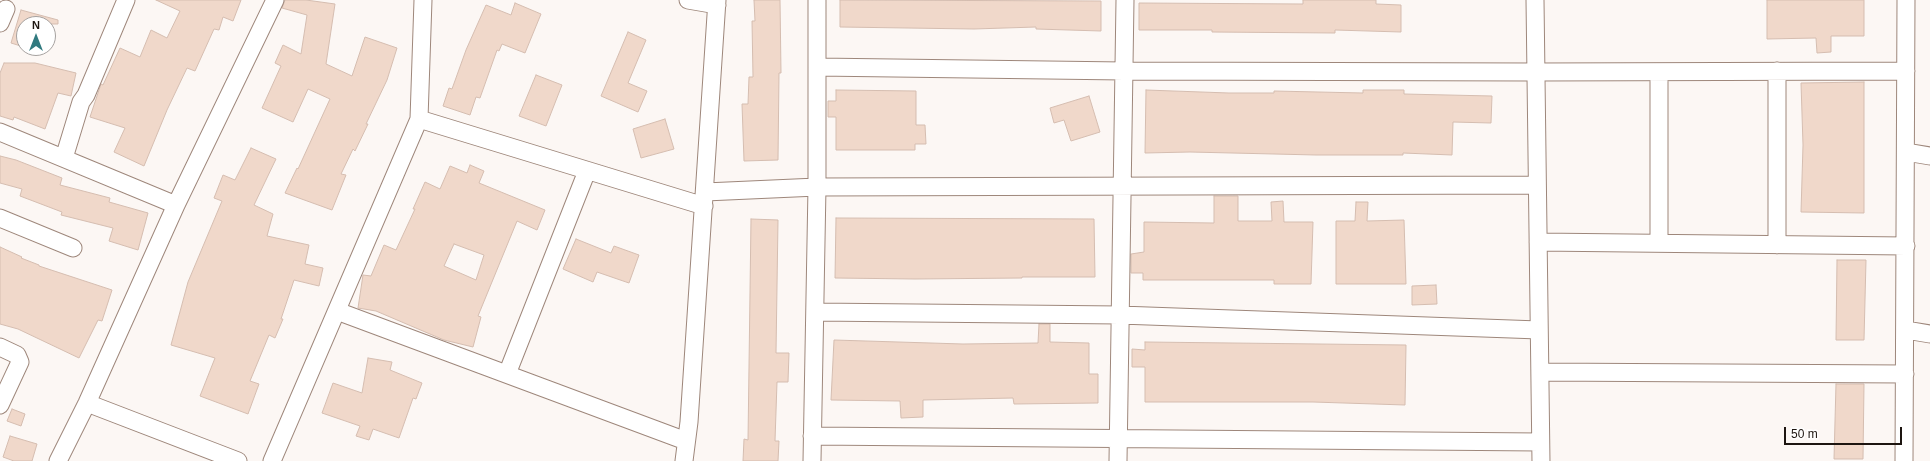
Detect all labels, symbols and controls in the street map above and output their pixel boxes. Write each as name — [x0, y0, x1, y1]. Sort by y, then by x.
north arrow — [16, 16, 56, 56]
text: N — [32, 19, 40, 31]
scale bar — [1786, 419, 1904, 445]
text: 50 m — [1791, 427, 1818, 441]

